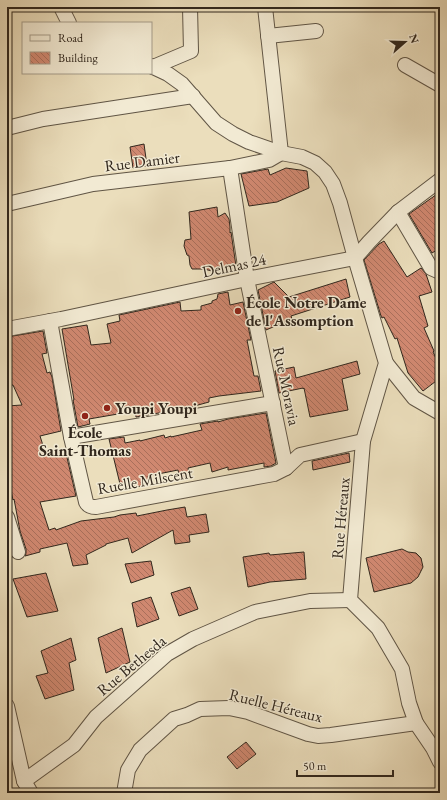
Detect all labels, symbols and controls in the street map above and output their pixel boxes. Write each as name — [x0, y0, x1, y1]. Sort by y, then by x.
legend — [22, 22, 152, 74]
north arrow — [385, 22, 425, 62]
text: Road — [58, 30, 84, 46]
text: N — [406, 32, 423, 45]
text: Building — [58, 50, 99, 66]
street label: Rue Damier — [103, 146, 182, 177]
street label: Delmas 24 — [200, 248, 268, 282]
place label: École Notre Dame de l'Assomption — [246, 292, 367, 331]
marker: École Notre Dame de l'Assomption — [233, 306, 243, 316]
street label: Rue Moravia — [268, 345, 305, 428]
place label: Youpi Youpi — [115, 398, 198, 419]
marker: Youpi Youpi — [102, 403, 112, 413]
marker: École Saint-Thomas — [80, 411, 90, 421]
place label: École Saint-Thomas — [39, 422, 131, 461]
street label: Ruelle Milscent — [96, 462, 194, 499]
street label: Rue Héreaux — [326, 476, 355, 560]
street label: Rue Bethesda — [92, 630, 171, 700]
street label: Ruelle Héreaux — [227, 684, 325, 727]
scale bar — [297, 752, 393, 778]
text: 50 m — [303, 758, 327, 774]

